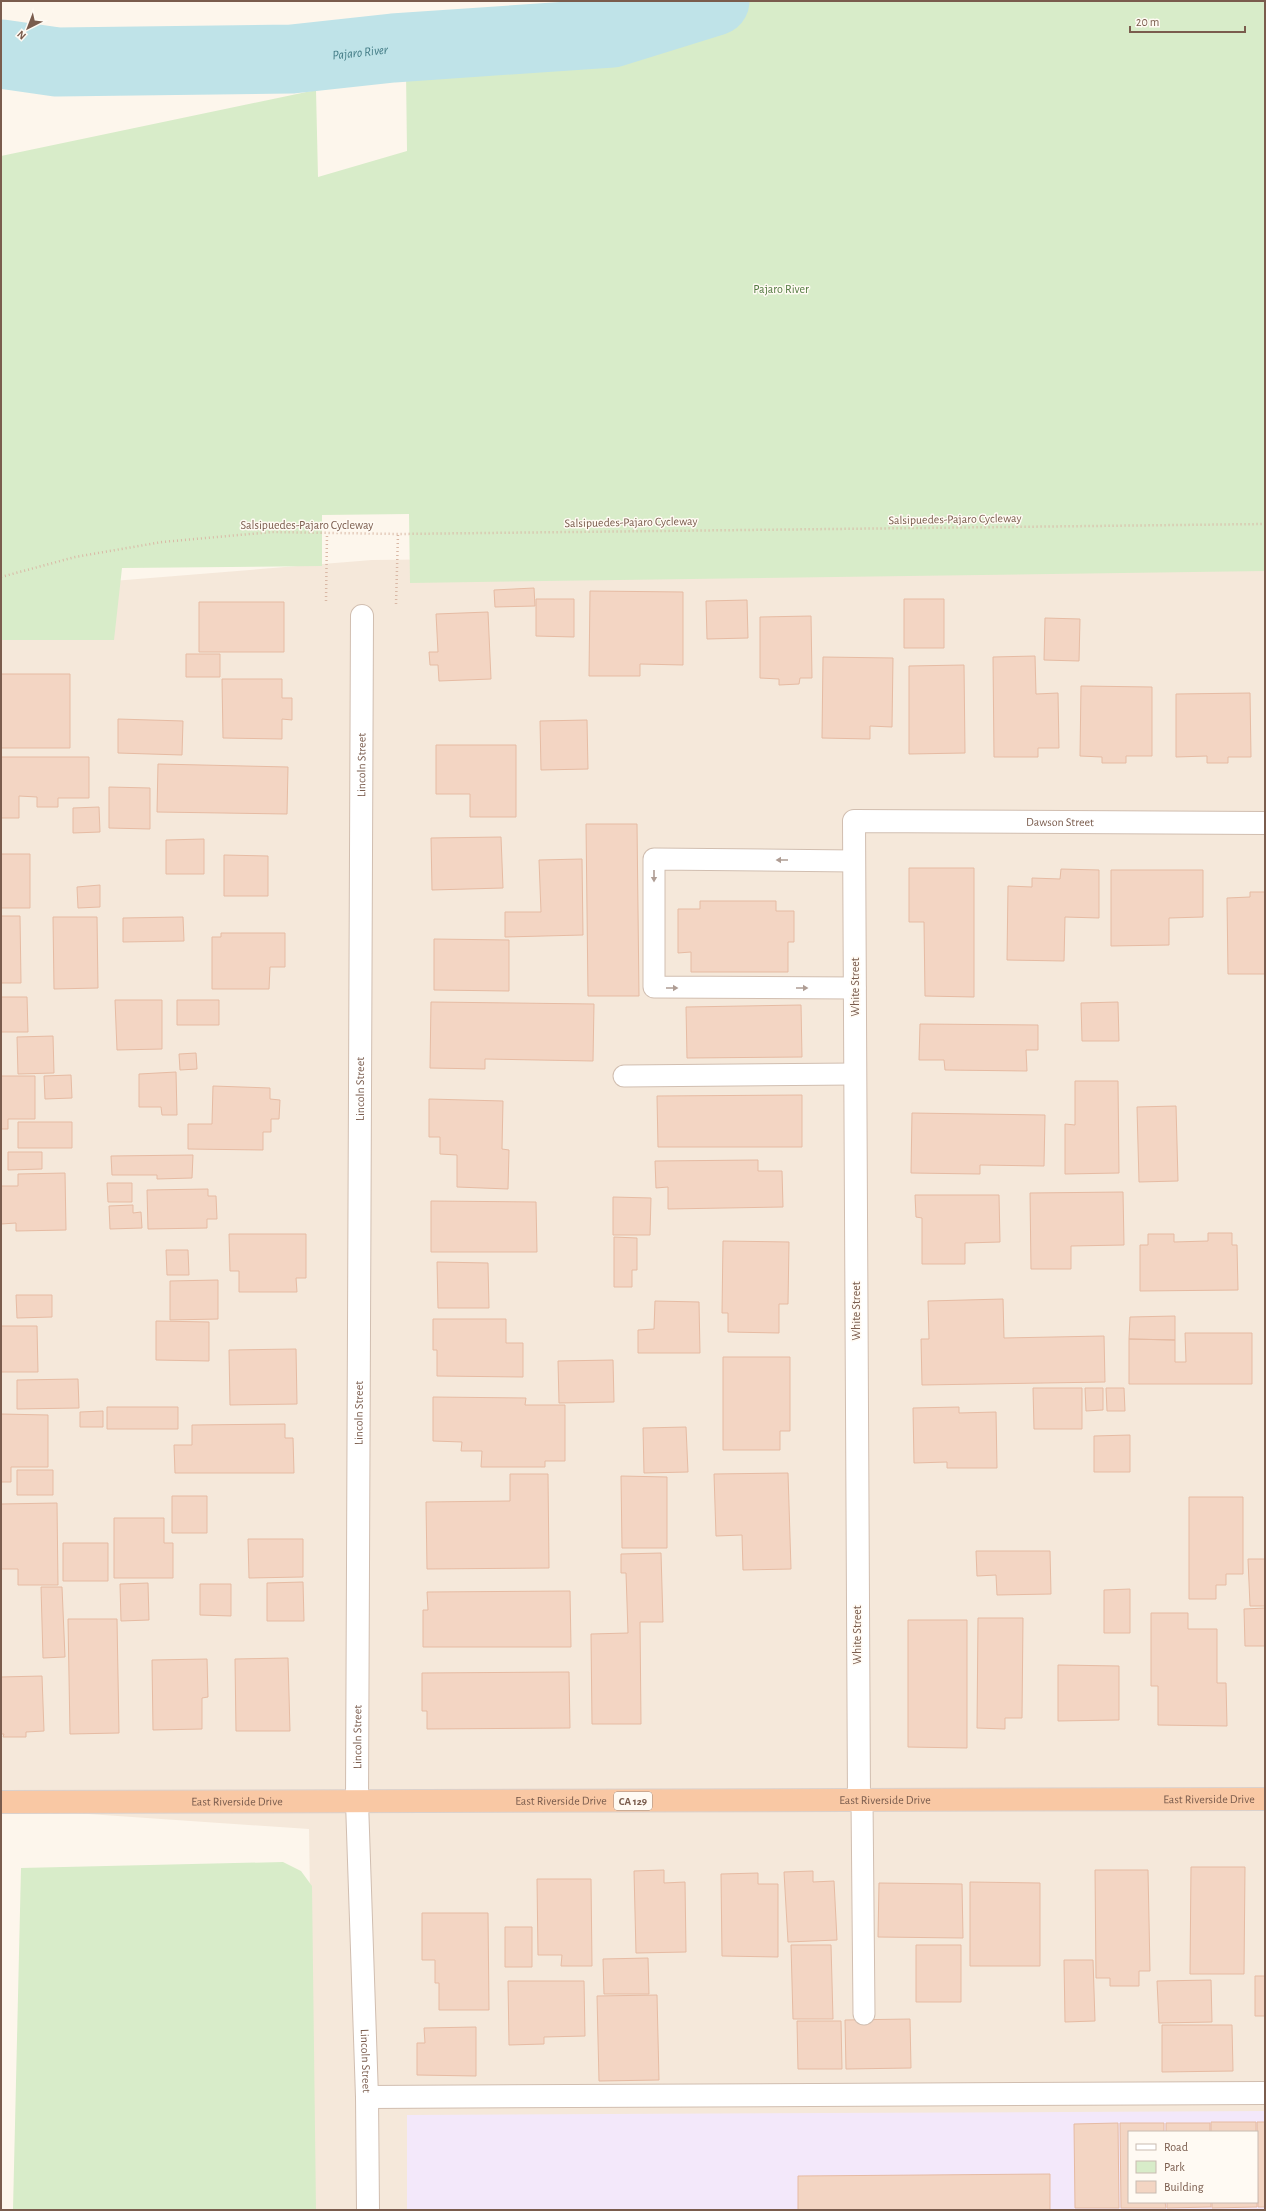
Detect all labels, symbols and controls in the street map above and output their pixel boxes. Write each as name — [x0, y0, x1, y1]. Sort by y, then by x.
north arrow — [8, 8, 48, 48]
scale bar — [1130, 8, 1245, 34]
text: 20 m — [1136, 16, 1159, 28]
text: N — [15, 28, 28, 42]
water label: Pajaro River — [332, 44, 389, 63]
park label: Pajaro River — [753, 283, 809, 296]
street label: Salsipuedes-Pajaro Cycleway — [888, 512, 1022, 527]
street label: Salsipuedes-Pajaro Cycleway — [564, 515, 698, 530]
street label: Salsipuedes-Pajaro Cycleway — [241, 519, 373, 532]
street label: Lincoln Street — [355, 733, 368, 797]
street label: Dawson Street — [1026, 816, 1094, 828]
one-way arrow — [775, 857, 788, 863]
one-way arrow — [651, 870, 657, 883]
street label: White Street — [849, 957, 861, 1017]
one-way arrow — [666, 985, 679, 991]
one-way arrow — [796, 985, 809, 991]
street label: Lincoln Street — [354, 1057, 366, 1121]
street label: White Street — [850, 1281, 862, 1341]
street label: Lincoln Street — [353, 1381, 365, 1445]
street label: White Street — [851, 1605, 863, 1665]
street label: Lincoln Street — [351, 1705, 363, 1769]
road number: CA 129 — [614, 1792, 652, 1810]
street label: East Riverside Drive — [1163, 1793, 1255, 1805]
street label: East Riverside Drive — [839, 1794, 931, 1806]
street label: East Riverside Drive — [191, 1795, 283, 1808]
street label: East Riverside Drive — [515, 1795, 607, 1807]
street label: Lincoln Street — [359, 2029, 373, 2093]
legend — [1128, 2131, 1258, 2203]
text: Road — [1164, 2141, 1188, 2153]
text: Park — [1164, 2161, 1185, 2173]
text: Building — [1164, 2181, 1204, 2193]

